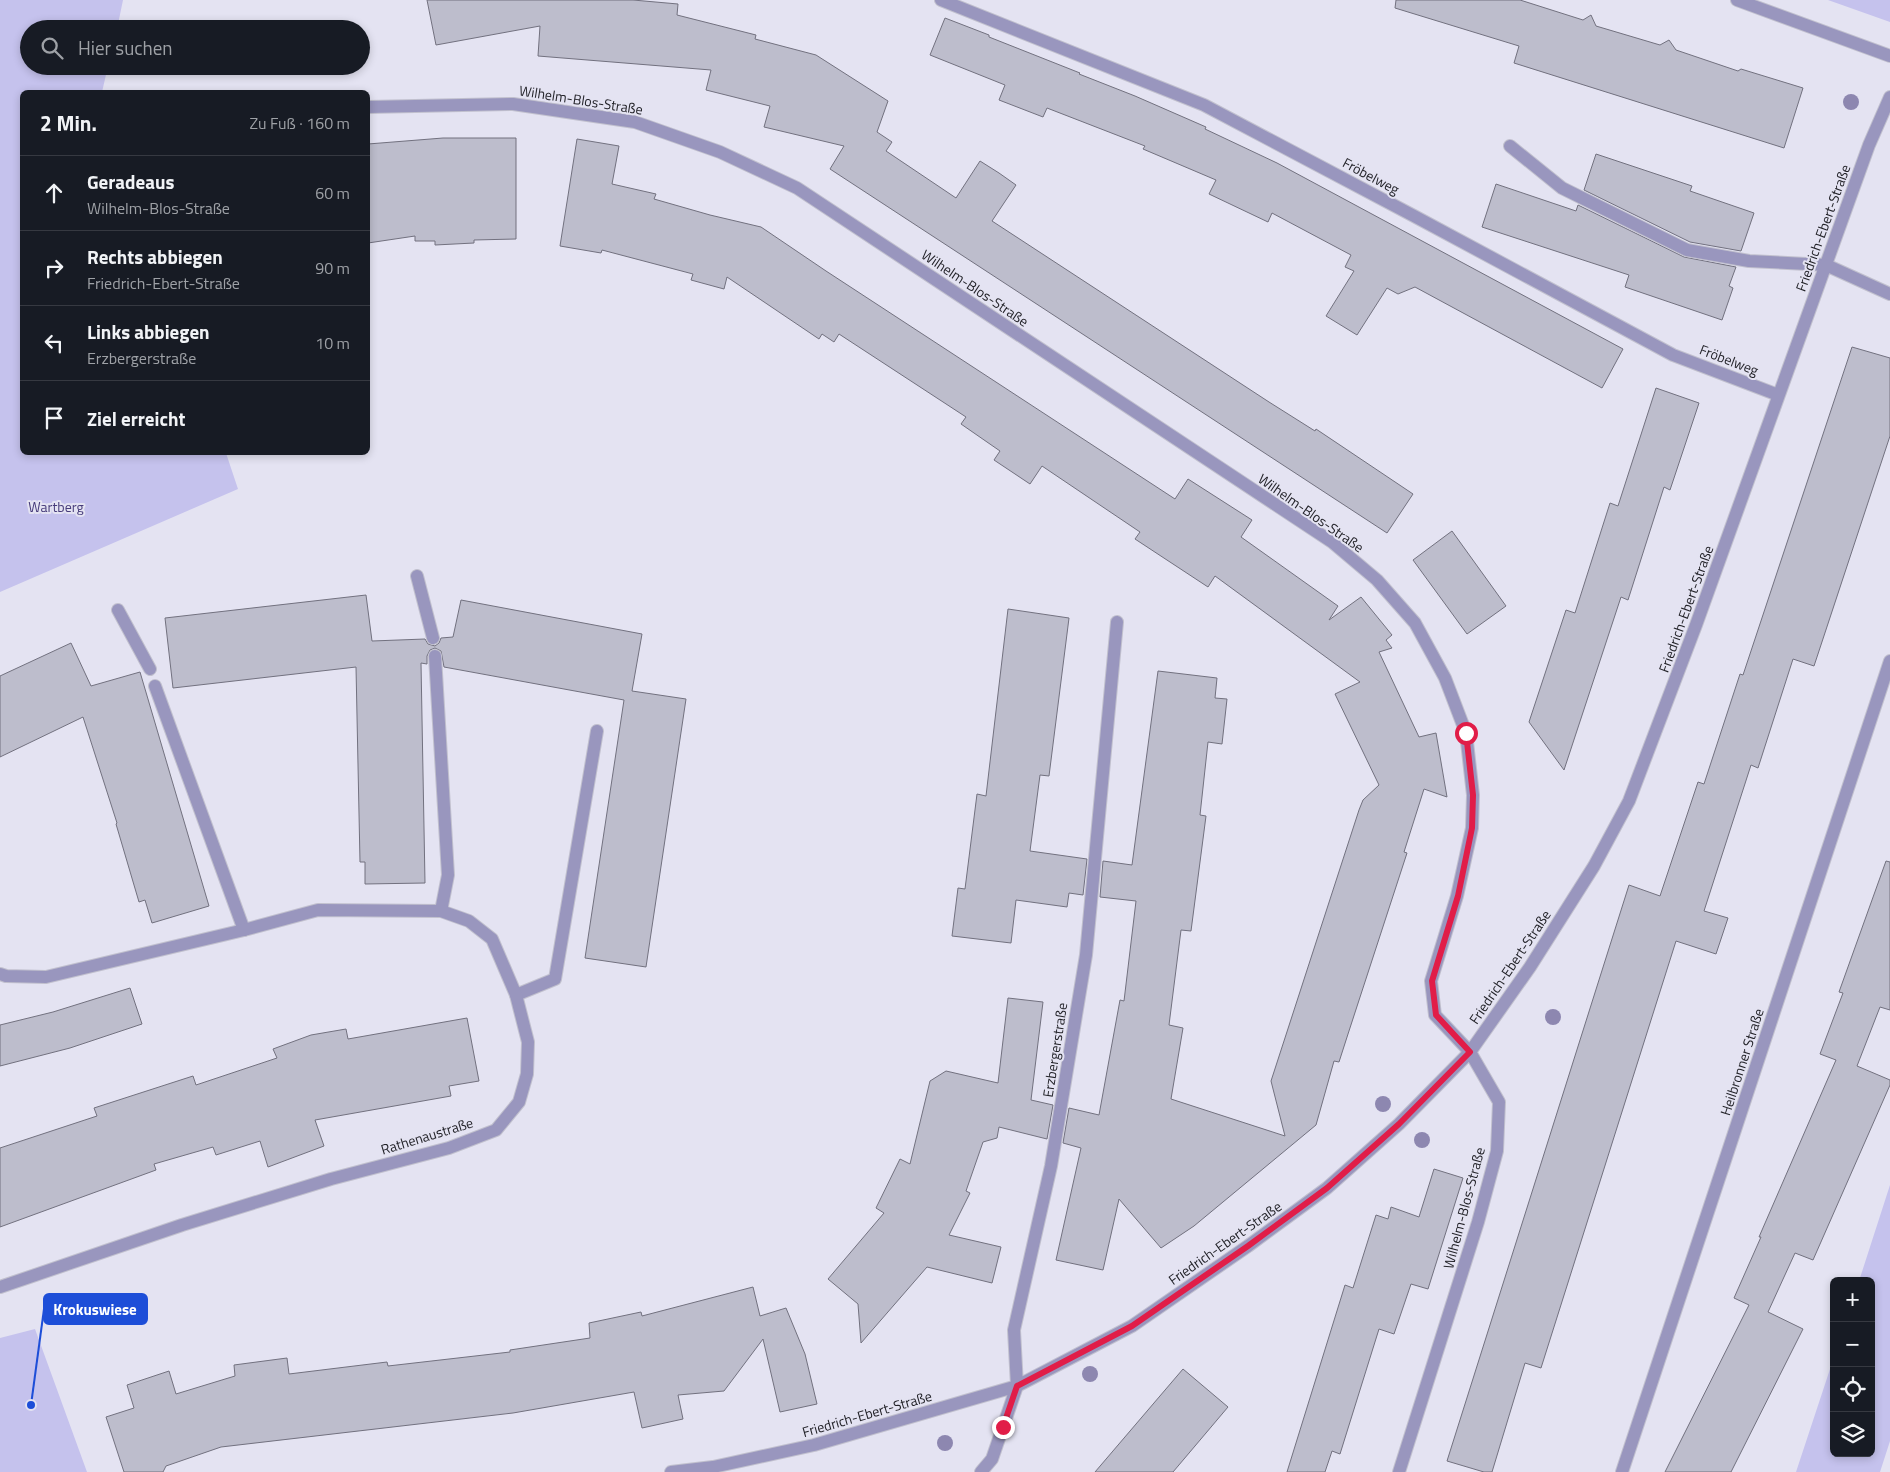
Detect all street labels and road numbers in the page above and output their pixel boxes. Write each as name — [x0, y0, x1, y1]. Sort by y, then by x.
street label: Wilhelm-Blos-Straße — [518, 79, 644, 120]
street label: Fröbelweg — [1339, 152, 1403, 199]
street label: Friedrich-Ebert-Straße — [1790, 161, 1855, 294]
street label: Wilhelm-Blos-Straße — [918, 244, 1033, 331]
street label: Fröbelweg — [1697, 339, 1762, 380]
street label: Wilhelm-Blos-Straße — [1254, 468, 1369, 557]
street label: Friedrich-Ebert-Straße — [1653, 542, 1718, 675]
street label: Friedrich-Ebert-Straße — [1463, 905, 1556, 1028]
street label: Erzbergerstraße — [1037, 1001, 1072, 1099]
street label: Heilbronner Straße — [1714, 1006, 1769, 1118]
street label: Rathenaustraße — [378, 1112, 476, 1160]
street label: Wilhelm-Blos-Straße — [1437, 1145, 1490, 1271]
street label: Friedrich-Ebert-Straße — [1164, 1196, 1286, 1290]
street label: Friedrich-Ebert-Straße — [800, 1385, 934, 1442]

